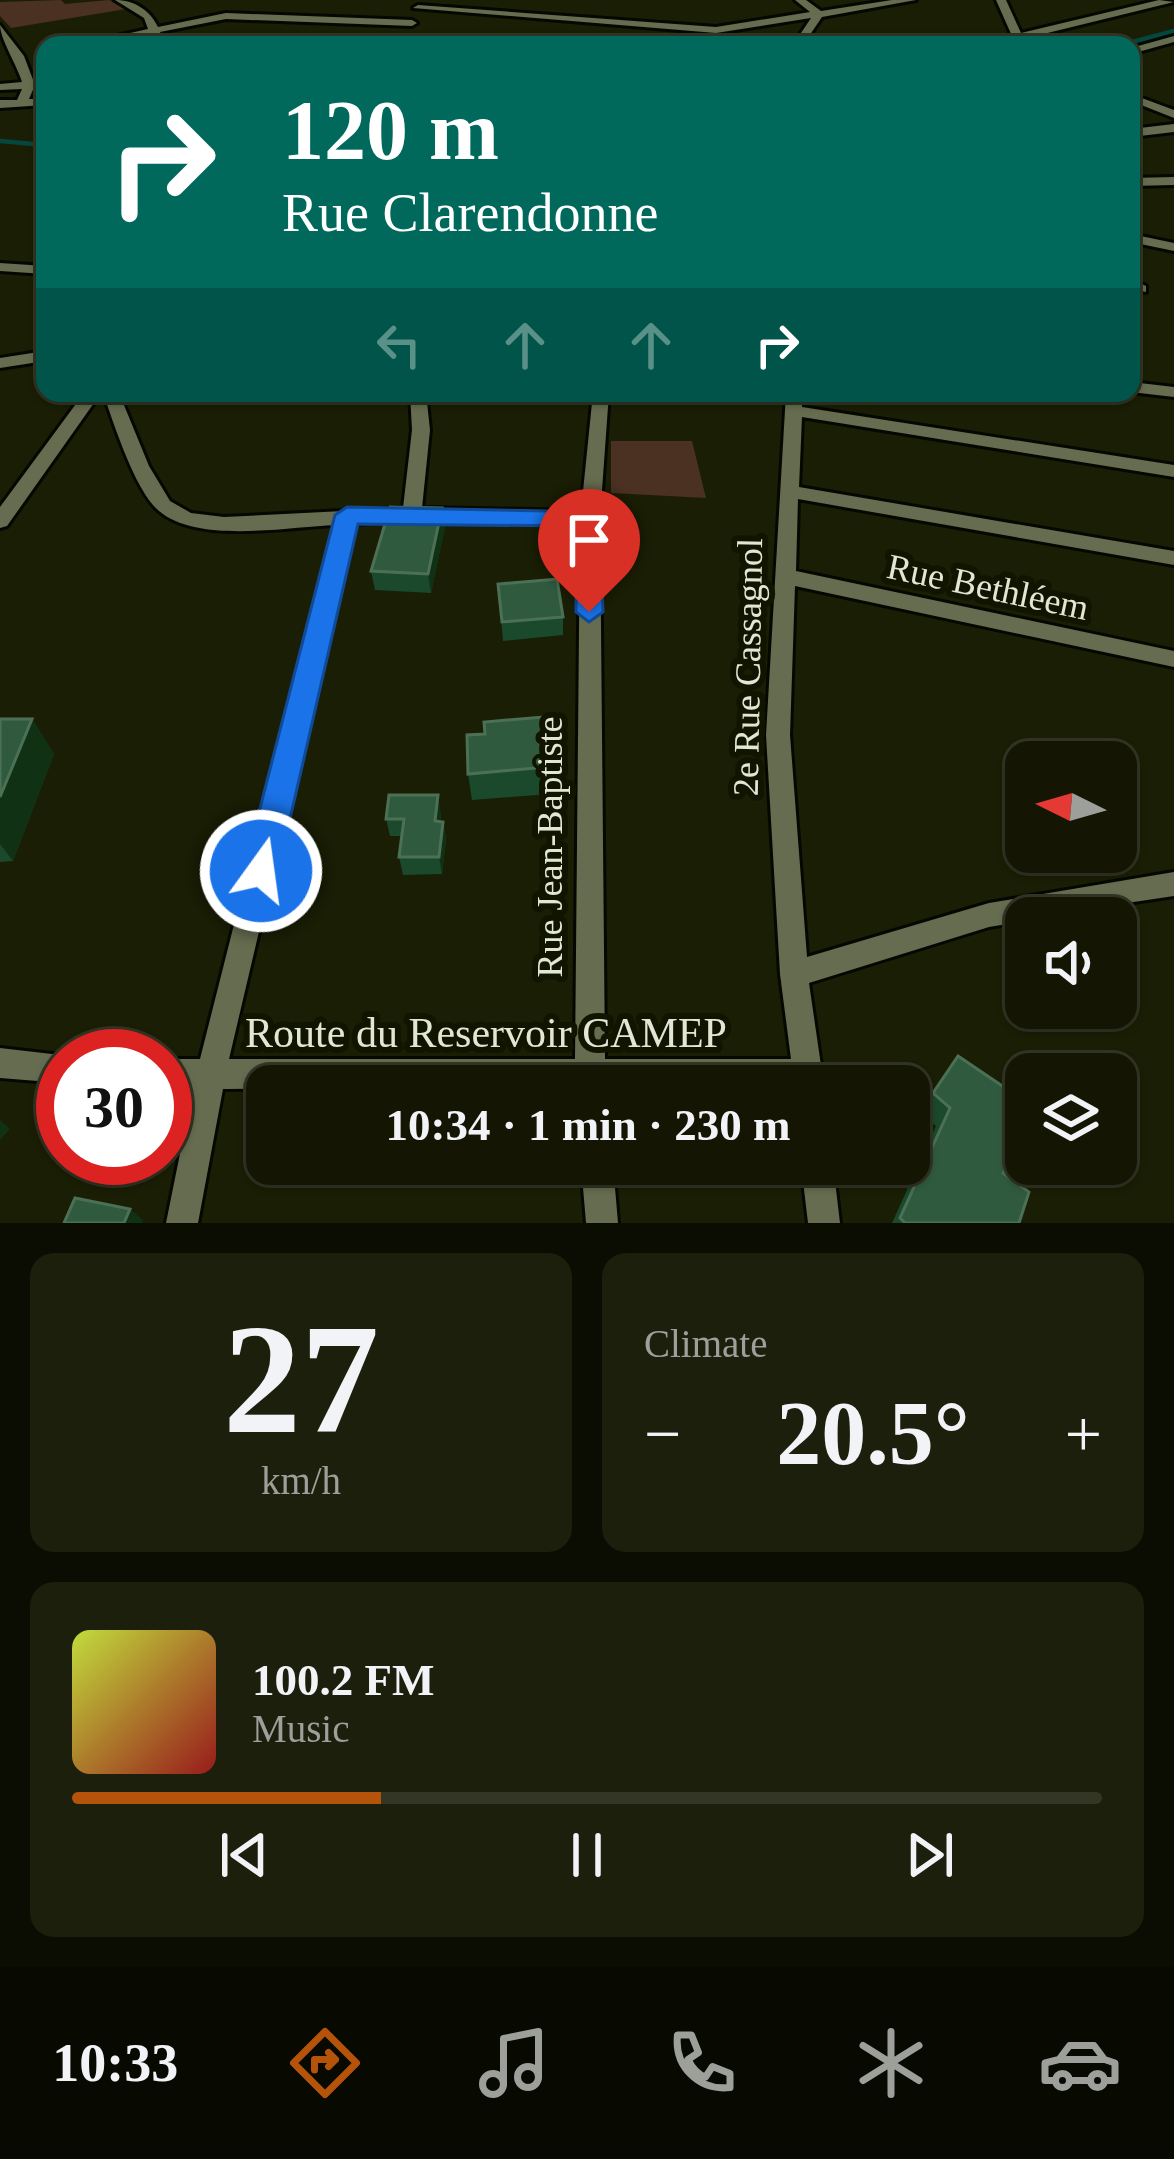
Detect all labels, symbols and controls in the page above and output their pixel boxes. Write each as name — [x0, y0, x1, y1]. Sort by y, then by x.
icon: right — [84, 84, 240, 240]
text: 120 m — [282, 84, 499, 177]
text: Rue Clarendonne — [282, 183, 658, 243]
icon: left — [366, 312, 432, 378]
icon: ahead — [492, 312, 558, 378]
icon: ahead — [618, 312, 684, 378]
icon: right — [744, 312, 810, 378]
pin — [538, 489, 640, 612]
icon: arrive — [556, 507, 622, 573]
street label: 2e Rue Cassagnol — [726, 538, 770, 796]
street label: Rue Bethléem — [884, 546, 1092, 628]
street label: Rue Jean-Baptiste — [530, 717, 570, 977]
north arrow — [1005, 741, 1137, 873]
map controls — [1005, 741, 1137, 1185]
position arrow — [198, 808, 324, 934]
button: sound — [1005, 897, 1137, 1029]
street label: Route du Reservoir CAMEP — [245, 1010, 727, 1056]
speed limit sign: 30 — [36, 1029, 192, 1185]
button: layers — [1005, 1053, 1137, 1185]
text: 10:34 · 1 min · 230 m — [386, 1100, 791, 1150]
text: 27 — [223, 1293, 379, 1466]
text: Climate — [644, 1322, 767, 1365]
text: 20.5° — [776, 1384, 970, 1483]
text: − — [644, 1397, 681, 1470]
text: + — [1065, 1397, 1102, 1470]
text: km/h — [261, 1459, 341, 1502]
text: 100.2 FM — [252, 1655, 434, 1705]
text: Music — [252, 1707, 350, 1750]
icon: previous — [211, 1822, 277, 1888]
icon: pause — [554, 1822, 620, 1888]
icon: next — [897, 1822, 963, 1888]
icon: directions — [283, 2021, 367, 2105]
icon: music — [472, 2021, 556, 2105]
icon: phone — [660, 2021, 744, 2105]
icon: climate — [849, 2021, 933, 2105]
icon: car — [1038, 2021, 1122, 2105]
text: 10:33 — [52, 2033, 178, 2093]

